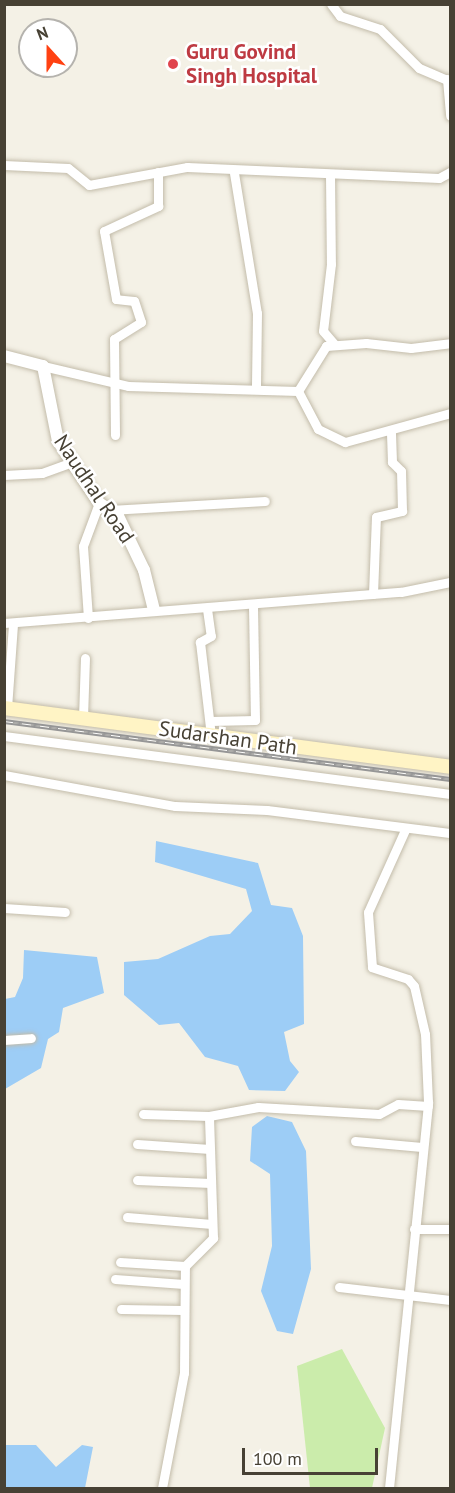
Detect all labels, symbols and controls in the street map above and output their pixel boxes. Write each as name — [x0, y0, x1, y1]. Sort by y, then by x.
north arrow — [18, 18, 78, 78]
text: N — [34, 22, 51, 44]
place label: Guru Govind Singh Hospital — [186, 39, 317, 89]
marker: Guru Govind Singh Hospital — [164, 55, 182, 73]
street label: Naudhal Road — [49, 430, 139, 548]
street label: Sudarshan Path — [157, 716, 299, 760]
scale bar — [245, 1436, 382, 1474]
text: 100 m — [253, 1447, 302, 1470]

